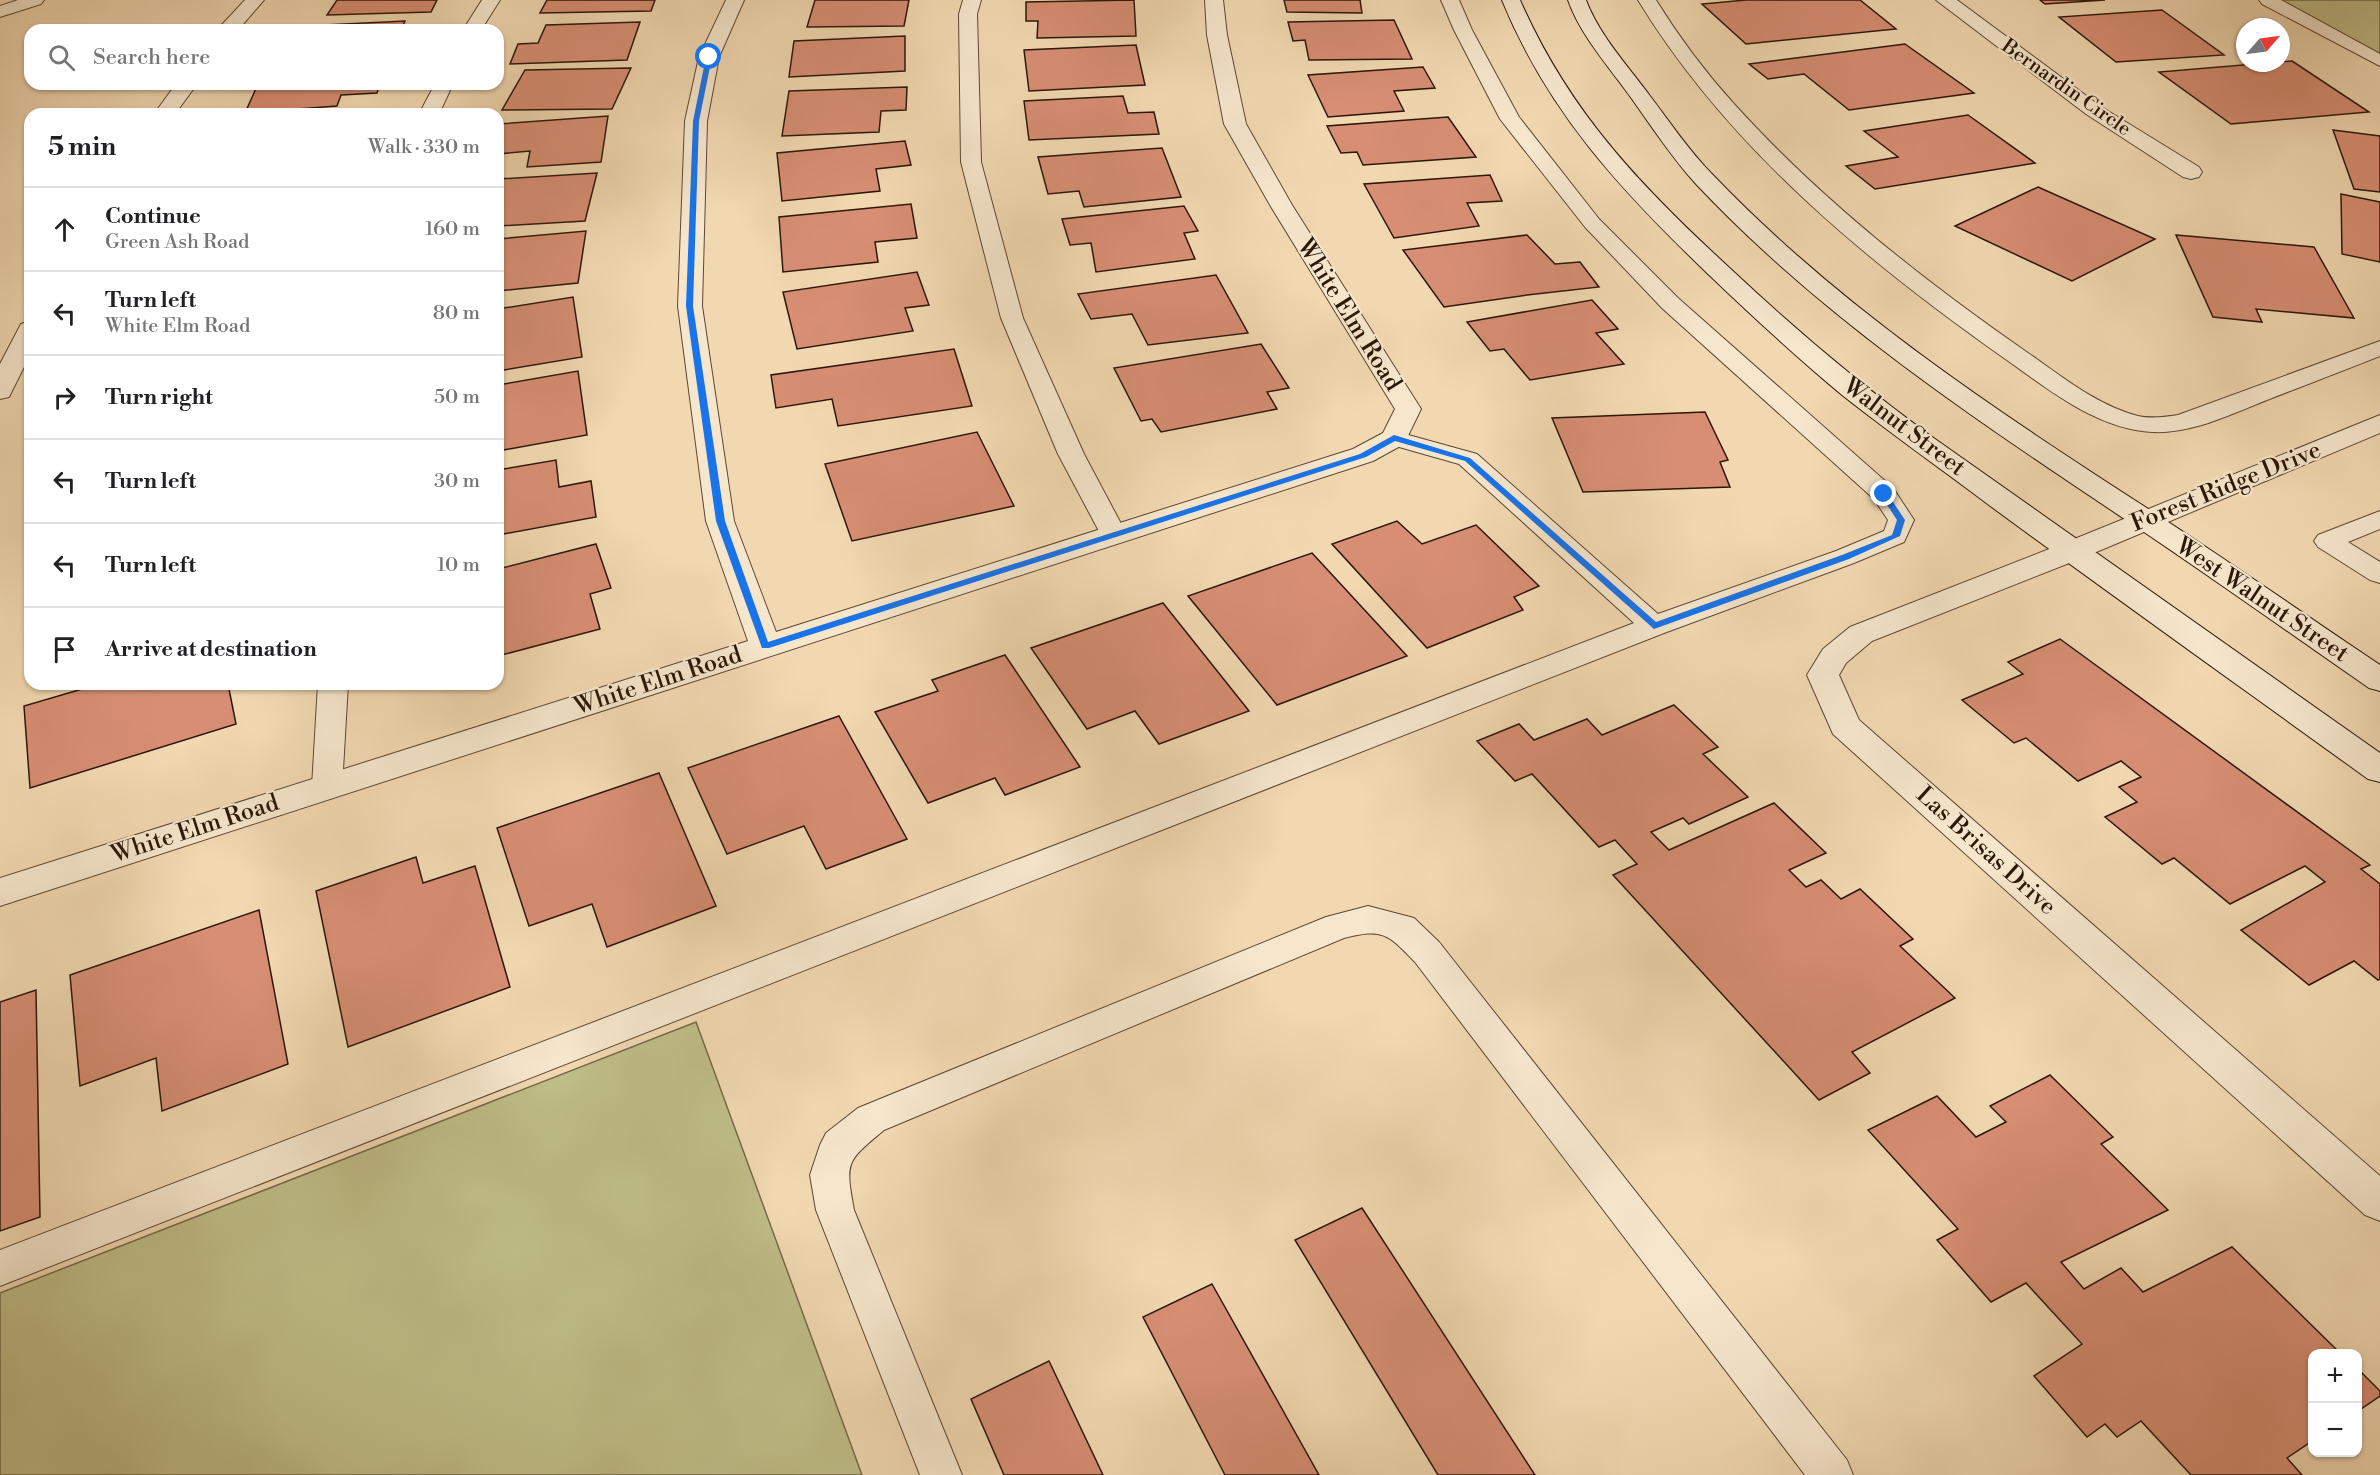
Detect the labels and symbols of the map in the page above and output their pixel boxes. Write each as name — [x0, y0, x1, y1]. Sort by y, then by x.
north arrow — [2236, 18, 2290, 72]
street label: Bernardin Circle — [1996, 33, 2136, 142]
route start — [695, 43, 721, 69]
street label: White Elm Road — [1290, 232, 1408, 397]
street label: Walnut Street — [1836, 370, 1972, 483]
street label: Forest Ridge Drive — [2127, 435, 2325, 539]
route end — [1870, 480, 1896, 506]
street label: West Walnut Street — [2169, 530, 2355, 669]
street label: White Elm Road — [569, 640, 746, 723]
street label: Las Brisas Drive — [1910, 780, 2062, 922]
street label: White Elm Road — [106, 788, 283, 871]

